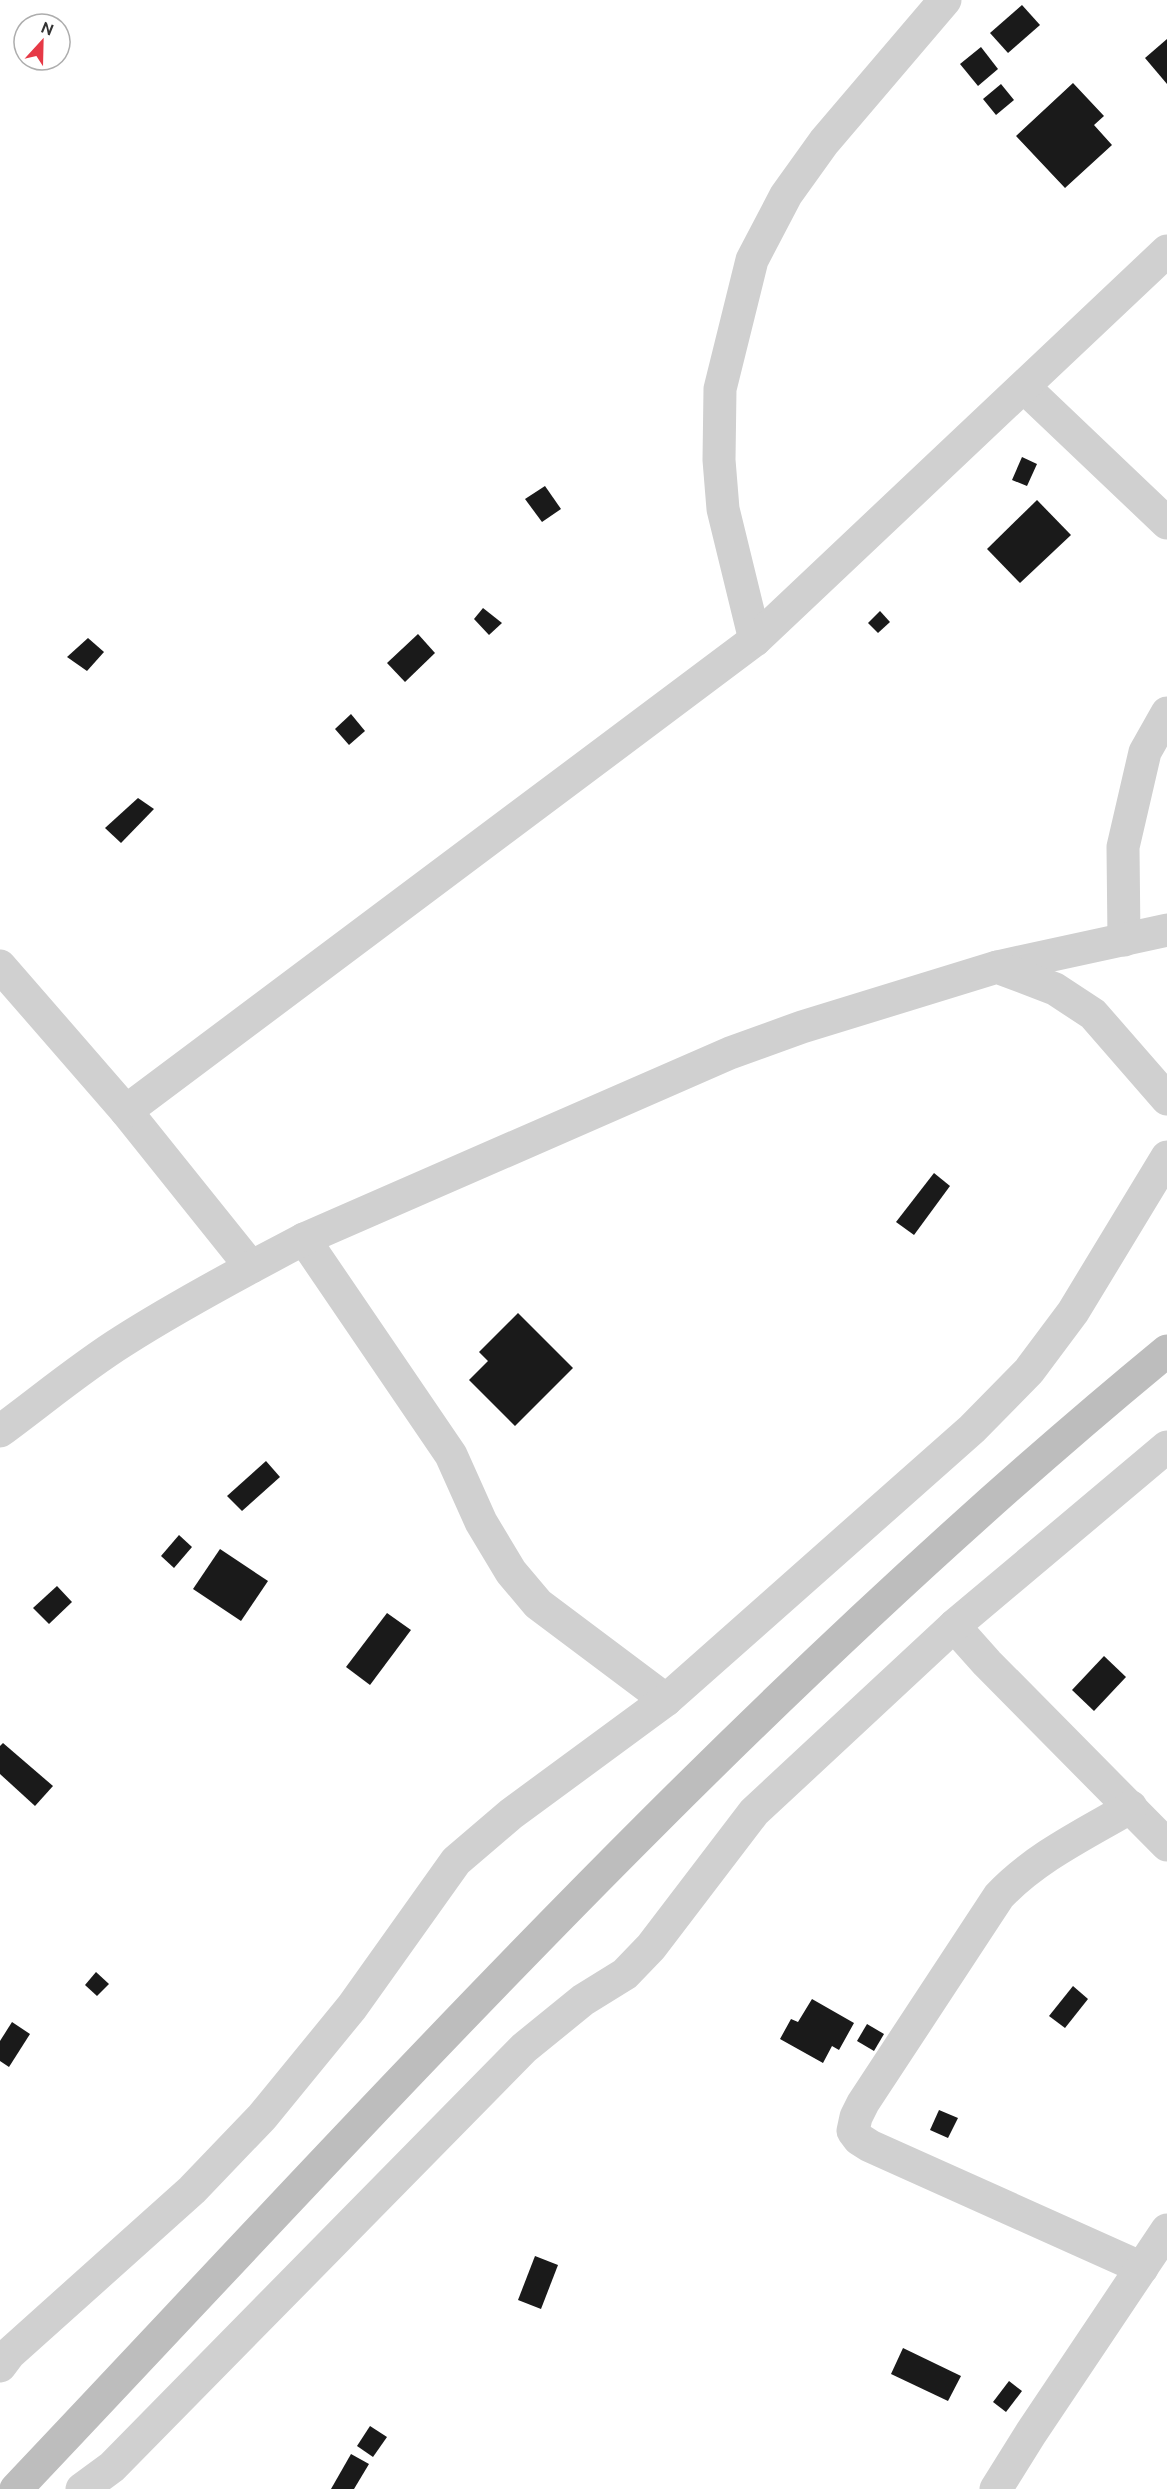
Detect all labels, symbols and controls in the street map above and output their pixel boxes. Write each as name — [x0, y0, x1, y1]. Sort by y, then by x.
north arrow — [12, 12, 72, 72]
text: N — [39, 18, 57, 39]

